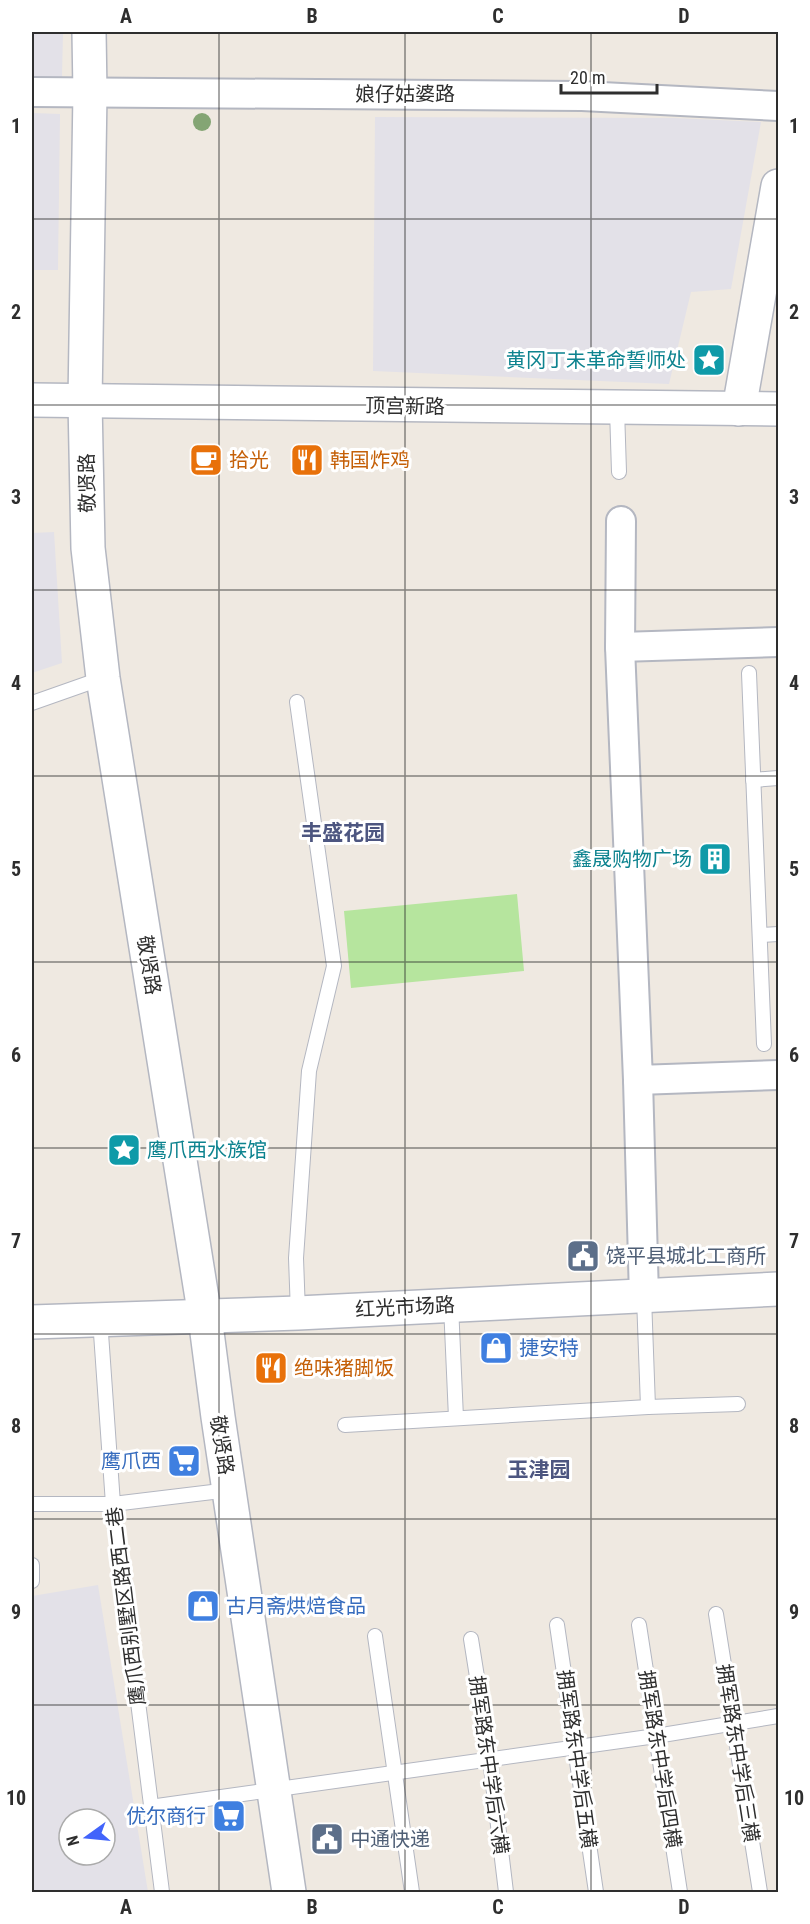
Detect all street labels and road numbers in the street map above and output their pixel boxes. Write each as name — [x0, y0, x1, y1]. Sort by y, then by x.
street label: 娘仔姑婆路 — [355, 82, 455, 106]
street label: 顶宫新路 — [365, 393, 445, 419]
street label: 敬贤路 — [74, 453, 100, 513]
street label: 敬贤路 — [132, 933, 166, 997]
street label: 红光市场路 — [354, 1292, 456, 1322]
street label: 敬贤路 — [205, 1413, 239, 1477]
street label: 鹰爪西别墅区路西二巷 — [102, 1505, 150, 1707]
street label: 拥军路东中学后三横 — [712, 1662, 764, 1844]
street label: 拥军路东中学后五横 — [553, 1668, 601, 1850]
street label: 拥军路东中学后四横 — [634, 1668, 686, 1850]
street label: 拥军路东中学后六横 — [465, 1674, 513, 1856]

